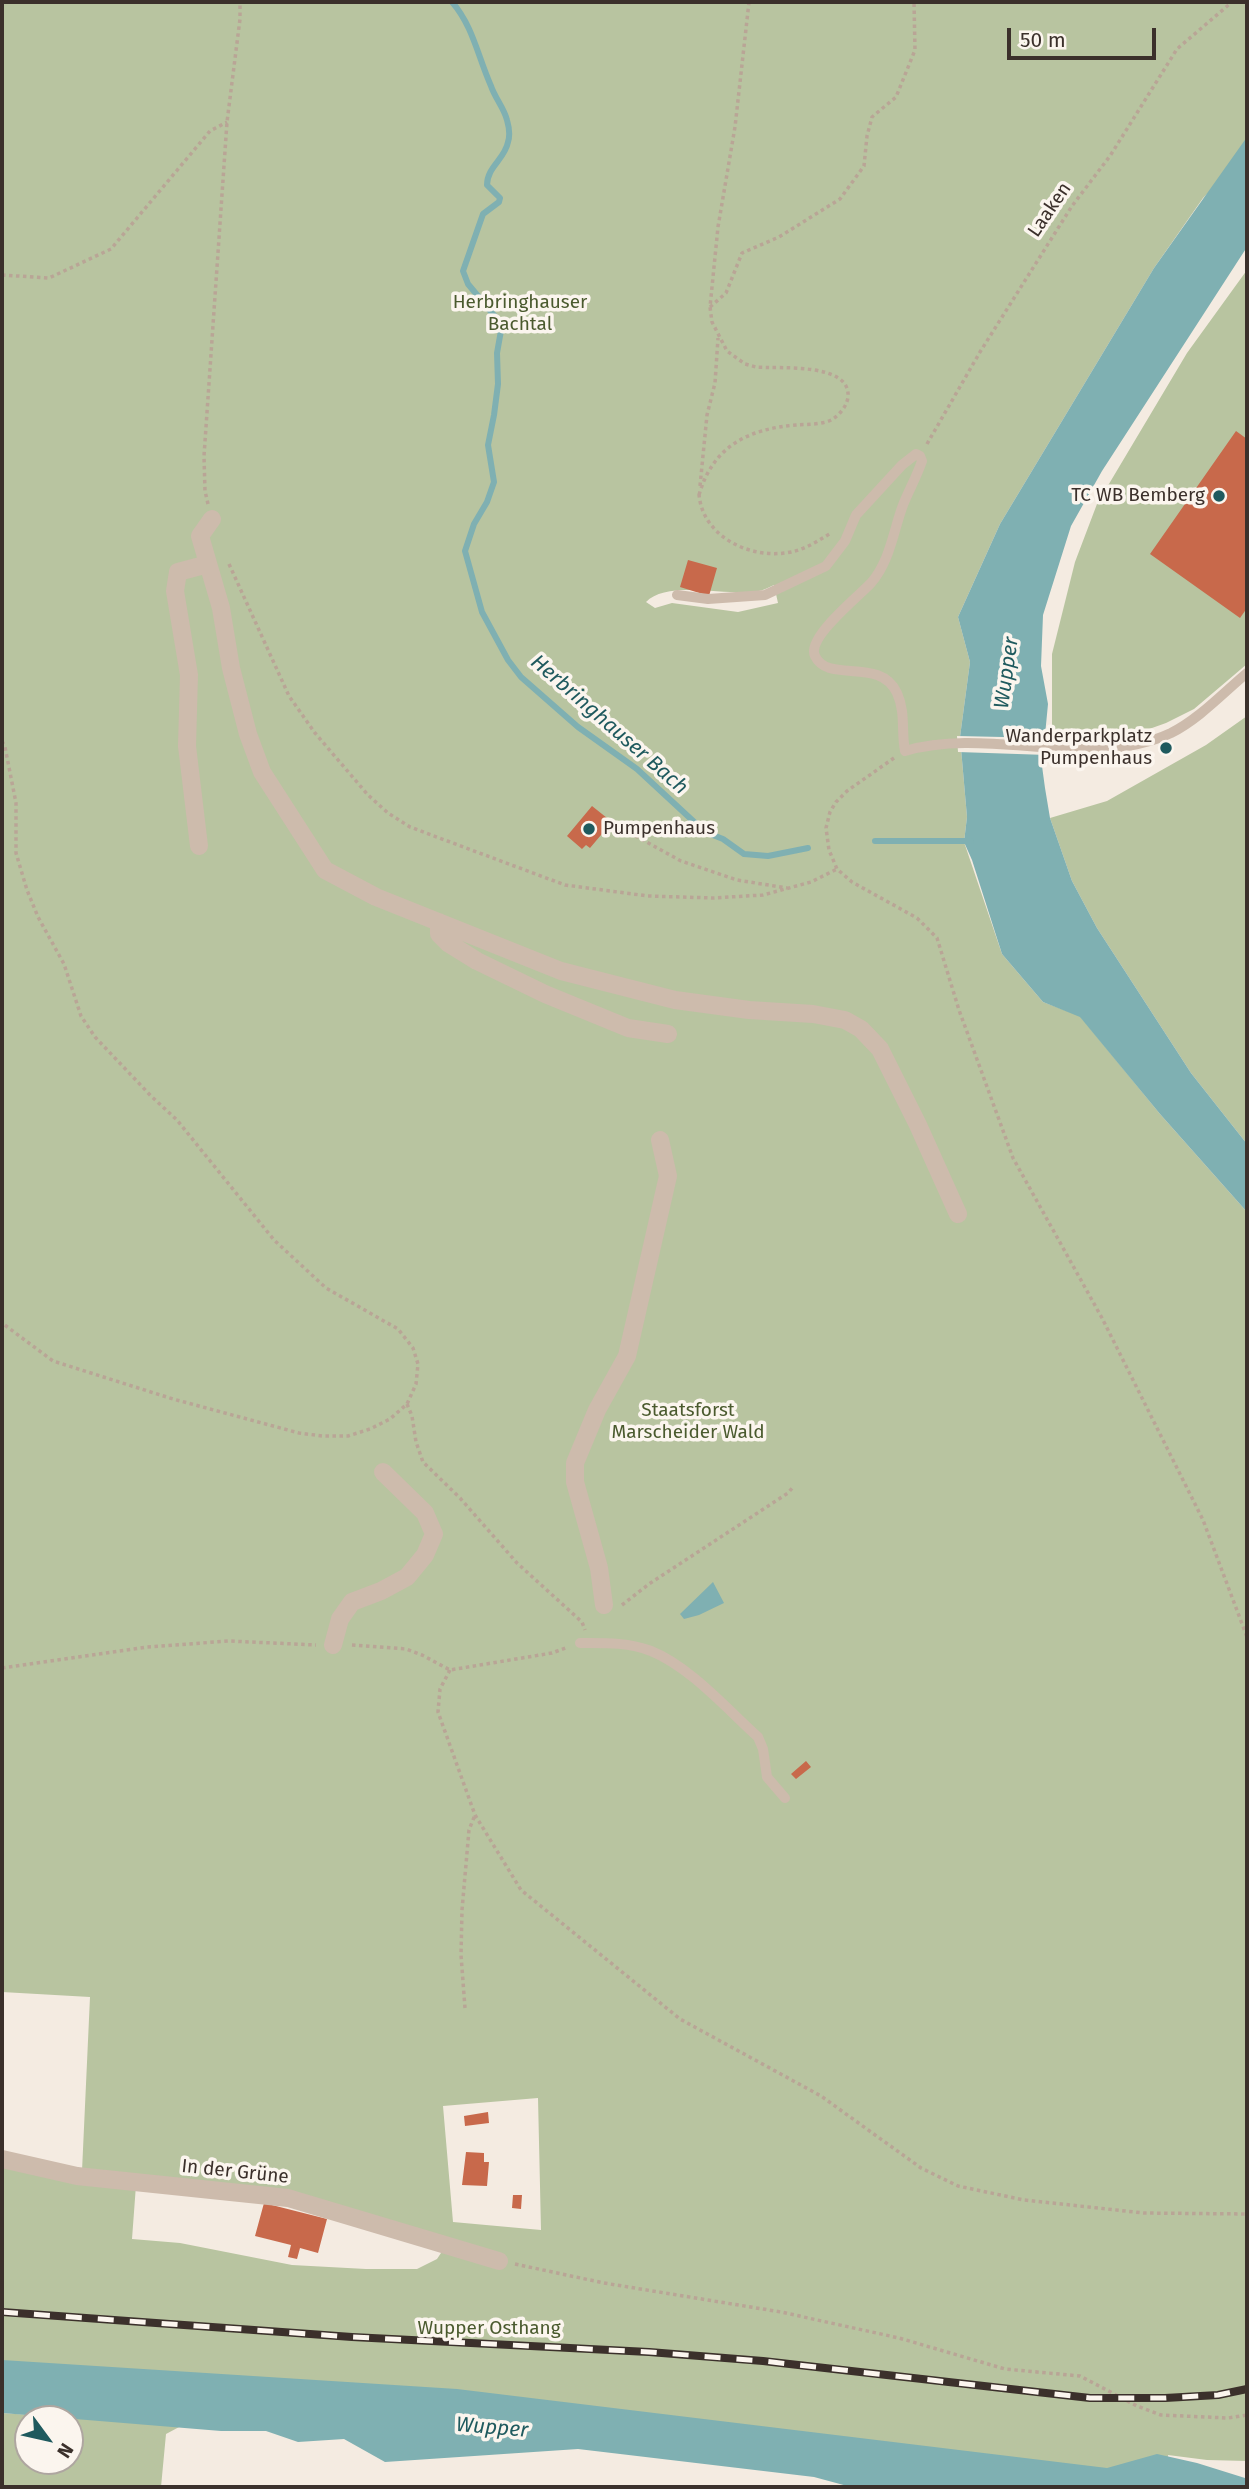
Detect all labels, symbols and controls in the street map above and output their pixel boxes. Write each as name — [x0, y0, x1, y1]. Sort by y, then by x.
scale bar — [1011, 14, 1160, 58]
text: 50 m — [1020, 27, 1066, 53]
street label: Laaken — [1024, 178, 1076, 242]
park label: Herbringhauser Bachtal — [453, 292, 587, 336]
place label: TC WB Bemberg — [1071, 485, 1205, 507]
marker: TC WB Bemberg — [1211, 488, 1227, 504]
water label: Wupper — [989, 635, 1025, 711]
water label: Herbringhauser Bach — [525, 650, 693, 800]
place label: Wanderparkplatz Pumpenhaus — [1006, 726, 1152, 770]
marker: Wanderparkplatz Pumpenhaus — [1158, 740, 1174, 756]
place label: Pumpenhaus — [603, 818, 715, 840]
marker: Pumpenhaus — [581, 821, 597, 837]
park label: Staatsforst Marscheider Wald — [611, 1400, 765, 1444]
street label: In der Grüne — [180, 2155, 290, 2189]
park label: Wupper Osthang — [417, 2318, 561, 2340]
north arrow — [14, 2405, 84, 2475]
water label: Wupper — [455, 2412, 529, 2444]
text: N — [52, 2439, 78, 2462]

